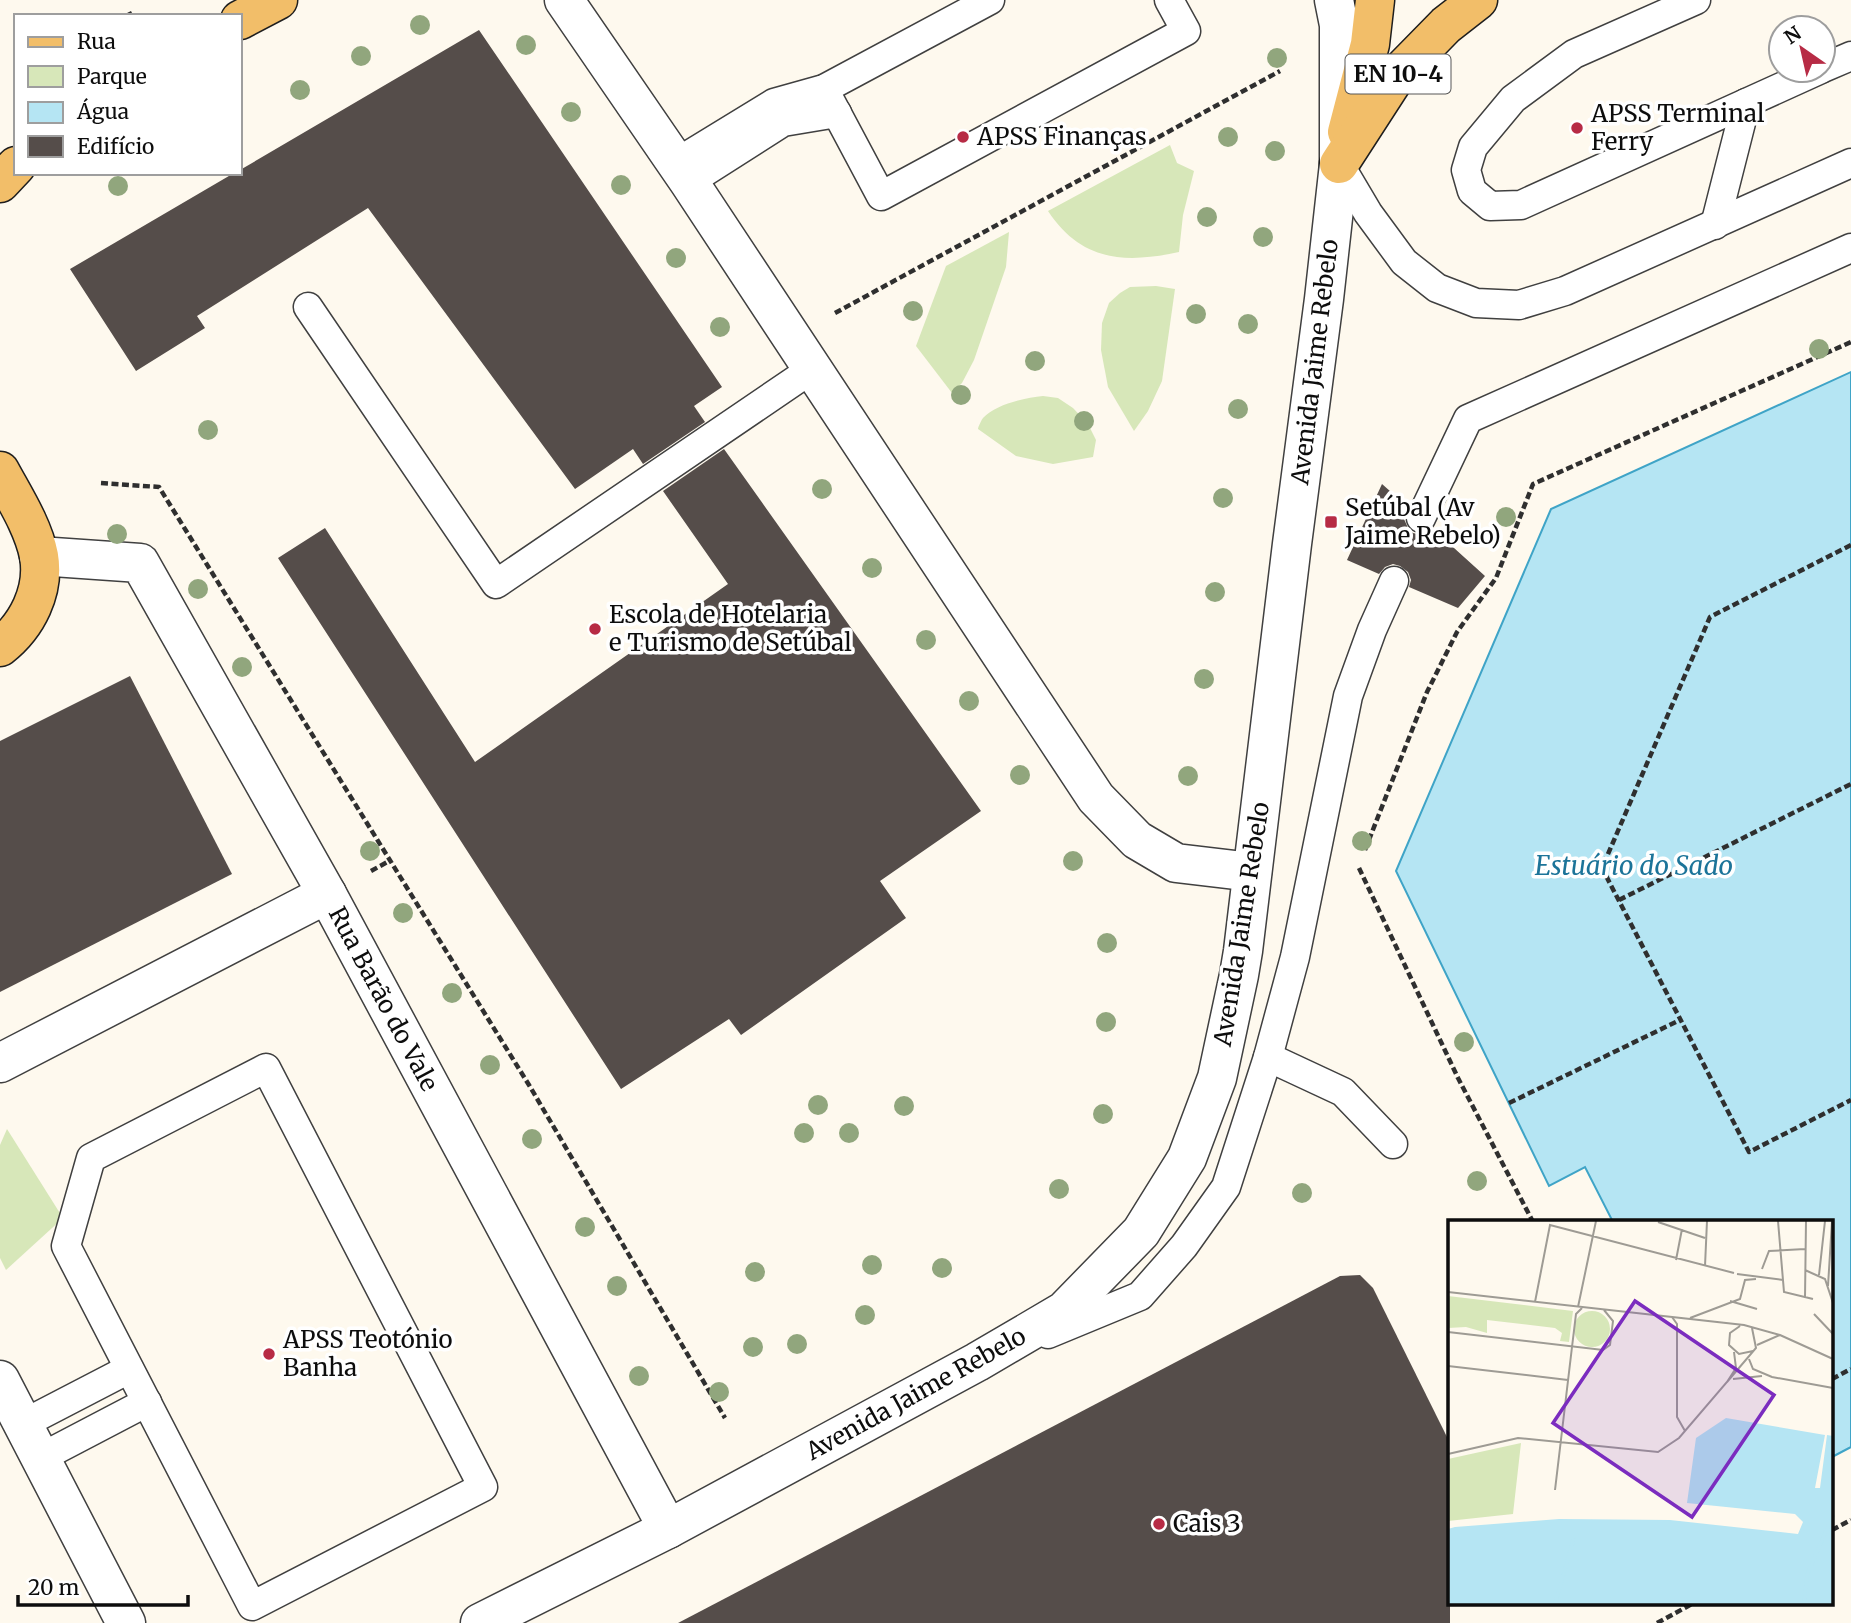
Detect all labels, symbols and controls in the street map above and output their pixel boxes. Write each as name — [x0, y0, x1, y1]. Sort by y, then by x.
legend — [14, 14, 242, 175]
north arrow — [1767, 14, 1837, 84]
text: N — [1780, 21, 1805, 49]
text: Rua — [77, 28, 116, 55]
road number: EN 10-4 — [1346, 54, 1450, 94]
text: Parque — [77, 63, 147, 90]
text: Água — [76, 97, 129, 125]
place label: APSS Terminal Ferry — [1590, 98, 1764, 157]
marker: APSS Terminal Ferry — [1569, 120, 1585, 136]
place label: APSS Finanças — [976, 121, 1147, 152]
marker: APSS Finanças — [955, 129, 971, 145]
text: Edifício — [77, 133, 154, 160]
street label: Avenida Jaime Rebelo — [1284, 238, 1345, 487]
place label: Setúbal (Av Jaime Rebelo) — [1344, 492, 1501, 551]
marker: Setúbal (Av Jaime Rebelo) — [1323, 514, 1339, 530]
place label: Escola de Hotelaria e Turismo de Setúbal — [609, 599, 852, 658]
marker: Escola de Hotelaria e Turismo de Setúbal — [587, 621, 603, 637]
street label: Avenida Jaime Rebelo — [1207, 800, 1276, 1049]
water label: Estuário do Sado — [1535, 849, 1733, 882]
street label: Rua Barão do Vale — [322, 901, 445, 1096]
inset map — [1448, 1220, 1834, 1606]
street label: Avenida Jaime Rebelo — [799, 1320, 1031, 1467]
place label: APSS Teotónio Banha — [282, 1324, 452, 1383]
marker: APSS Teotónio Banha — [261, 1346, 277, 1362]
place label: Cais 3 — [1173, 1508, 1241, 1539]
marker: Cais 3 — [1151, 1516, 1167, 1532]
scale bar — [18, 1564, 187, 1608]
text: 20 m — [28, 1574, 80, 1601]

